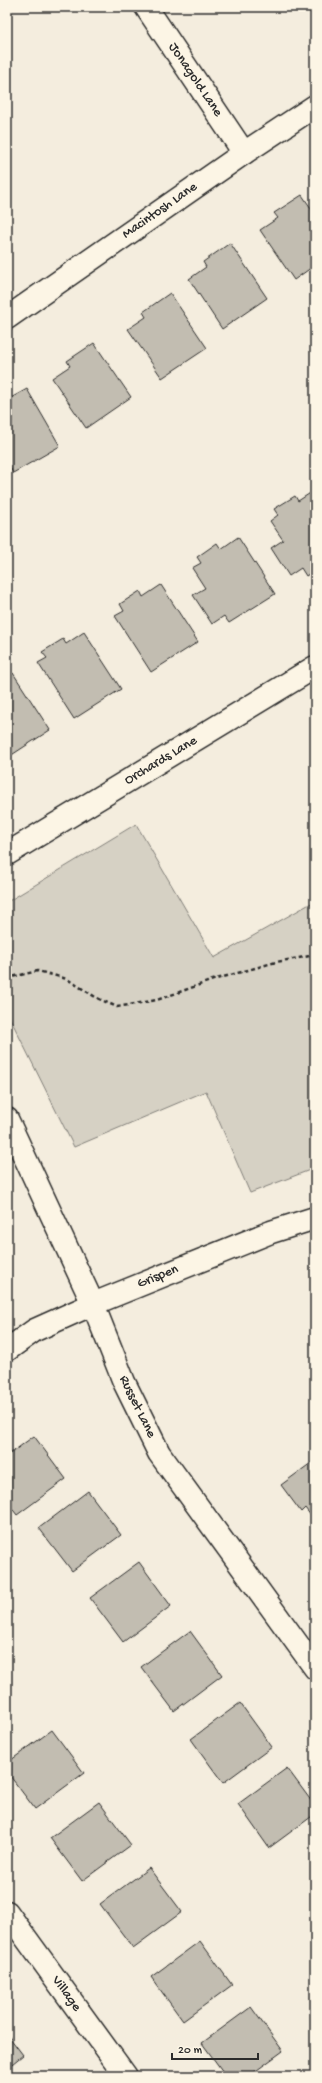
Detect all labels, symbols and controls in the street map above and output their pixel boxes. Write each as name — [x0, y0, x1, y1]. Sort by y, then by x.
street label: Jonagold Lane — [164, 40, 226, 121]
street label: Macintosh Lane — [119, 178, 201, 243]
street label: Orchards Lane — [122, 732, 201, 789]
street label: Grispen — [135, 1261, 181, 1293]
street label: Russet Lane — [115, 1373, 160, 1442]
street label: Village — [47, 1972, 85, 2016]
scale bar — [172, 2035, 258, 2061]
text: 20 m — [178, 2044, 203, 2058]

